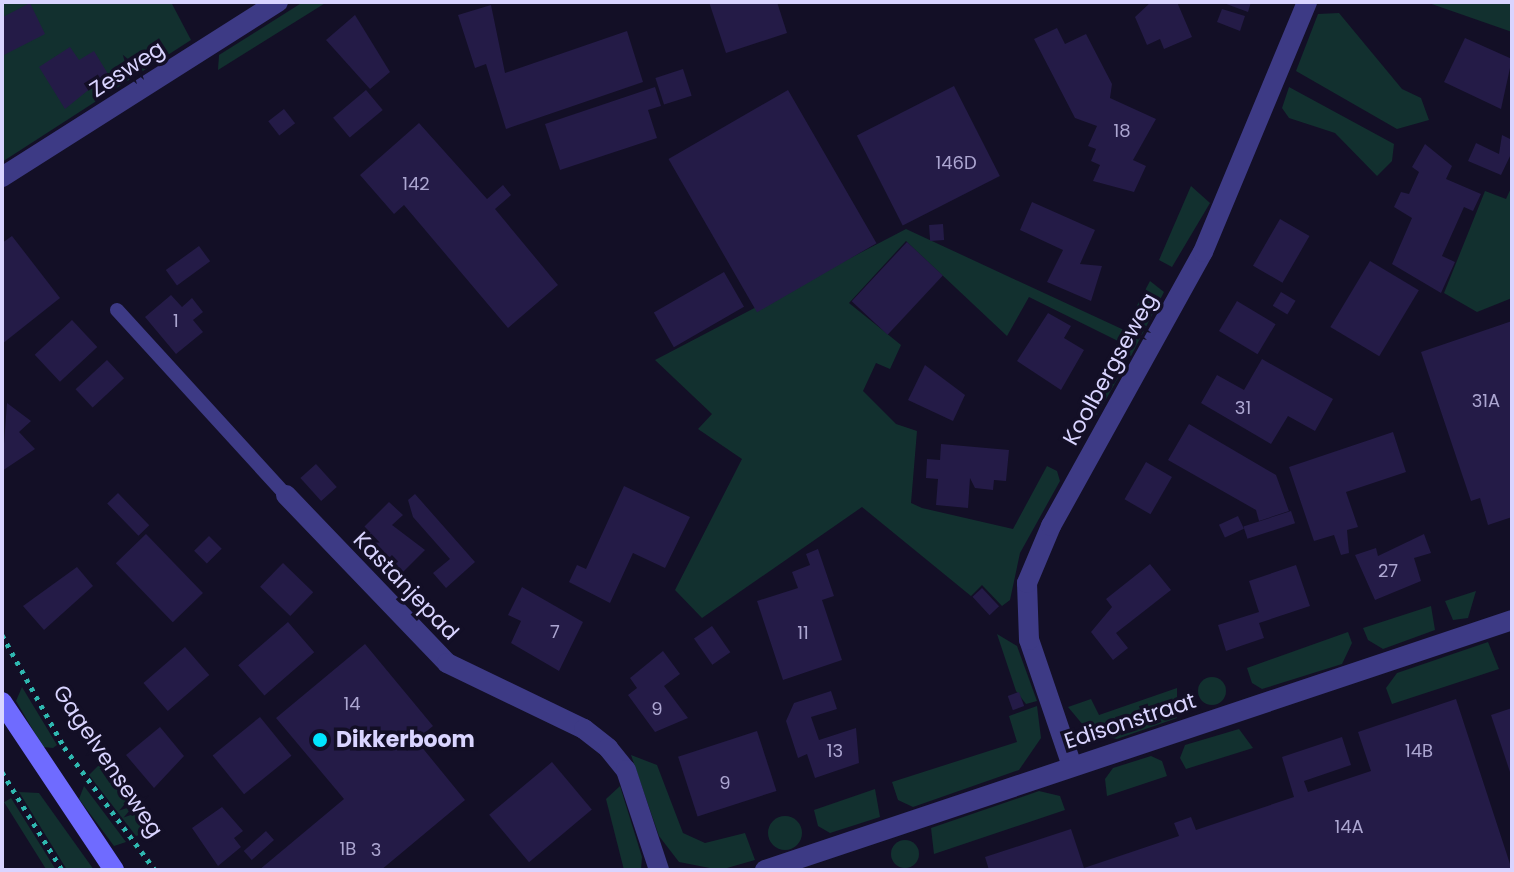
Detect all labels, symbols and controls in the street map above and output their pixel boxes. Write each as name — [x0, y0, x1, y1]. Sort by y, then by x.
street label: Zesweg — [85, 35, 169, 103]
house number: 18 — [1113, 120, 1131, 142]
house number: 146D — [935, 152, 977, 174]
house number: 142 — [402, 173, 430, 195]
street label: Koolbergseweg — [1057, 288, 1163, 450]
house number: 1 — [173, 310, 179, 332]
house number: 31A — [1472, 390, 1500, 412]
house number: 31 — [1235, 397, 1251, 419]
street label: Kastanjepad — [348, 526, 464, 646]
house number: 27 — [1378, 560, 1398, 582]
house number: 7 — [550, 621, 560, 643]
house number: 11 — [797, 622, 809, 644]
street label: Gagelvenseweg — [47, 680, 169, 842]
street label: Edisonstraat — [1061, 687, 1199, 755]
house number: 14 — [343, 693, 361, 715]
house number: 9 — [651, 698, 663, 720]
place label: Dikkerboom — [336, 727, 475, 753]
marker: Dikkerboom — [311, 731, 329, 749]
house number: 13 — [827, 740, 843, 762]
house number: 14B — [1405, 740, 1433, 762]
house number: 9 — [719, 772, 731, 794]
house number: 14A — [1334, 816, 1364, 838]
house number: 1B — [340, 838, 356, 860]
house number: 3 — [371, 839, 381, 861]

